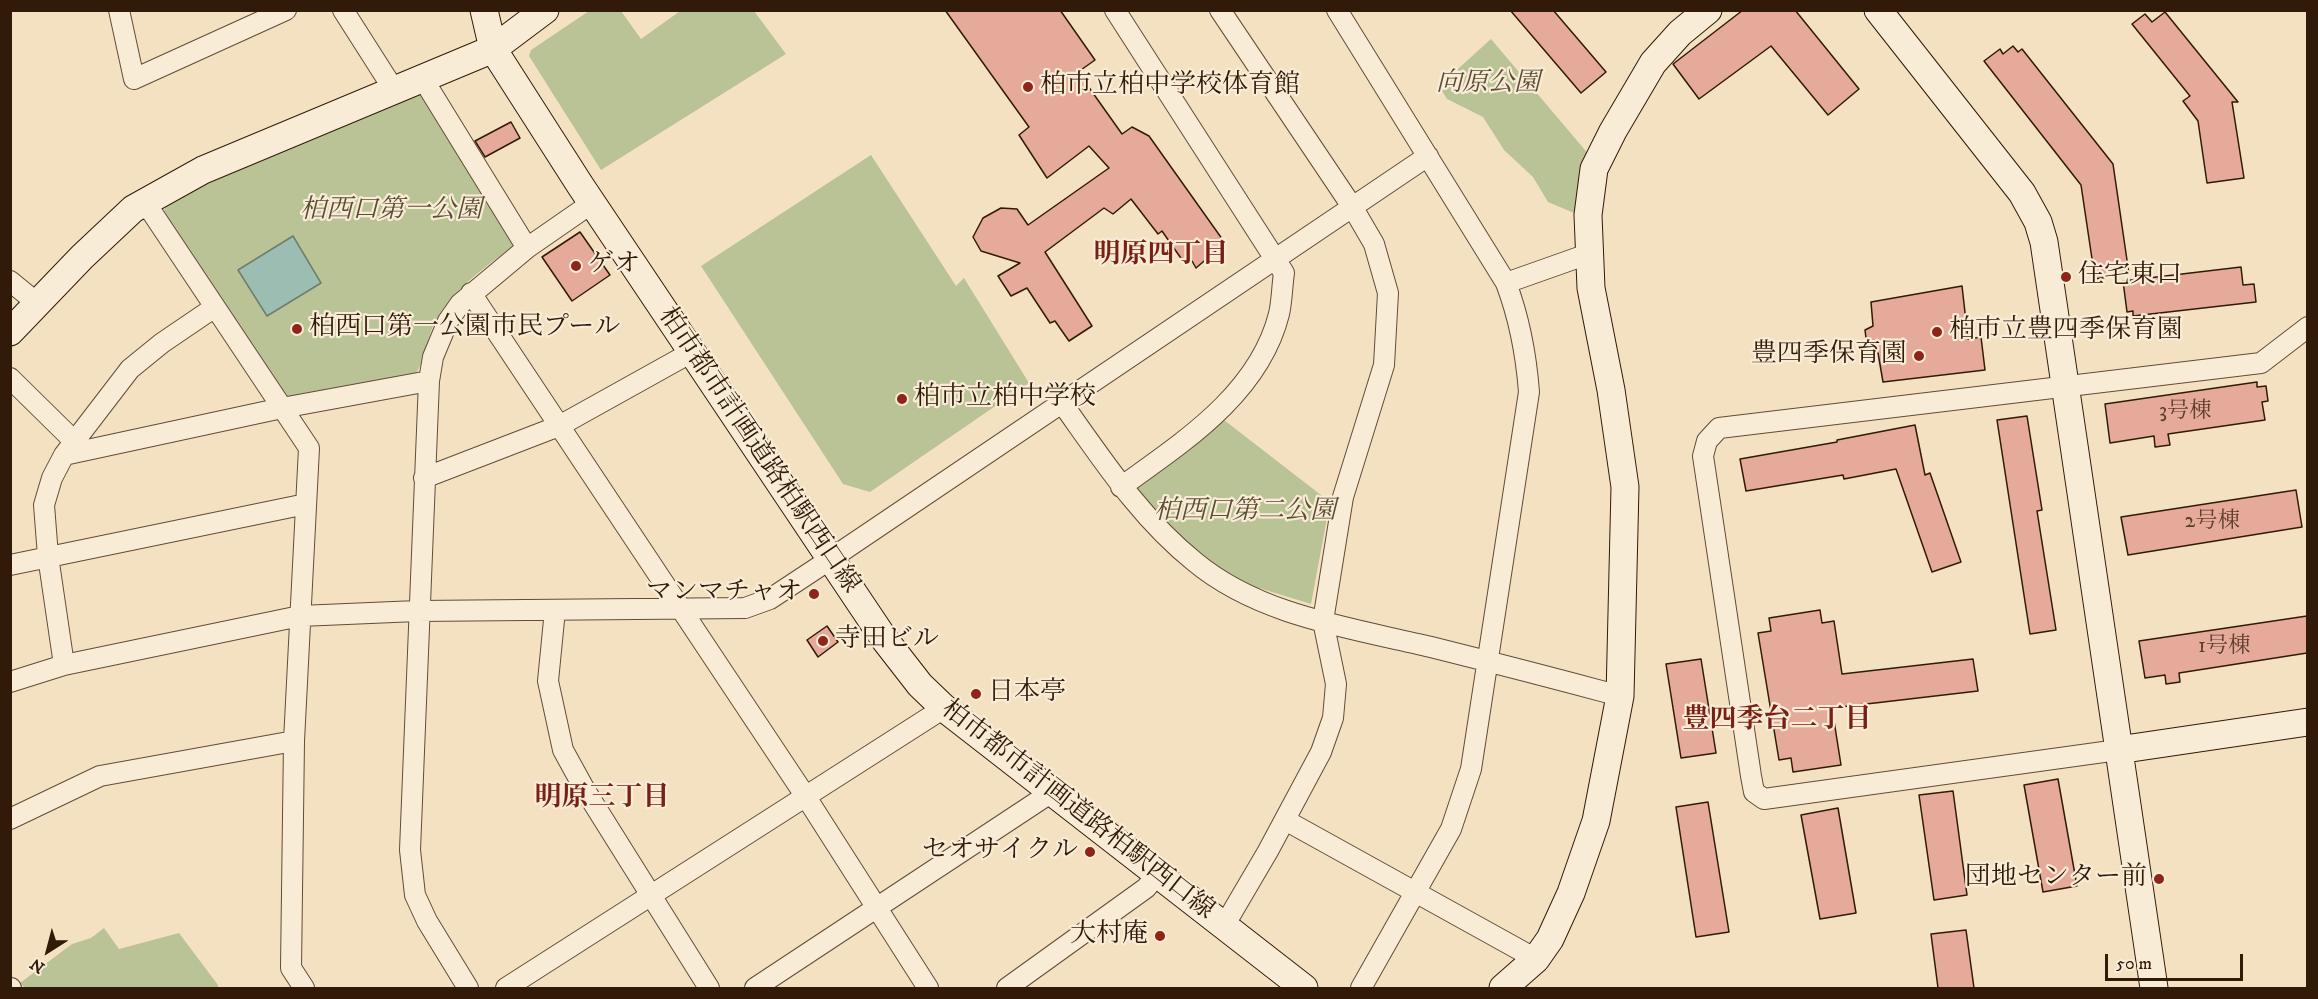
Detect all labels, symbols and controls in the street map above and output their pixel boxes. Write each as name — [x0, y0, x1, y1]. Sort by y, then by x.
park label: 向原公園 — [1436, 69, 1540, 101]
place label: 柏市立柏中学校体育館 — [1040, 71, 1300, 103]
marker: 柏市立柏中学校体育館 — [1021, 80, 1035, 94]
park label: 柏西口第一公園 — [300, 196, 482, 228]
district label: 明原四丁目 — [1094, 240, 1228, 272]
place label: ゲオ — [588, 250, 640, 282]
marker: ゲオ — [569, 259, 583, 273]
place label: 住宅東口 — [2078, 261, 2182, 293]
marker: 住宅東口 — [2059, 270, 2073, 284]
street label: 柏市都市計画道路柏駅西口線 — [651, 302, 865, 600]
place label: 柏西口第一公園市民プール — [309, 313, 620, 345]
place label: 柏市立豊四季保育園 — [1949, 316, 2183, 348]
marker: 柏西口第一公園市民プール — [290, 322, 304, 336]
marker: 柏市立豊四季保育園 — [1930, 325, 1944, 339]
place label: 豊四季保育園 — [1751, 340, 1907, 372]
marker: 豊四季保育園 — [1912, 349, 1926, 363]
place label: 柏市立柏中学校 — [914, 383, 1096, 415]
marker: 柏市立柏中学校 — [895, 392, 909, 406]
house number: 3号棟 — [2159, 399, 2211, 425]
park label: 柏西口第二公園 — [1154, 497, 1336, 529]
house number: 2号棟 — [2185, 509, 2239, 535]
place label: マンマチャオ — [646, 578, 802, 610]
marker: マンマチャオ — [807, 587, 821, 601]
place label: 寺田ビル — [835, 625, 939, 657]
marker: 寺田ビル — [816, 634, 830, 648]
house number: 1号棟 — [2198, 634, 2250, 660]
place label: 日本亭 — [988, 678, 1066, 710]
marker: 日本亭 — [969, 687, 983, 701]
street label: 柏市都市計画道路柏駅西口線 — [934, 695, 1220, 927]
district label: 豊四季台二丁目 — [1683, 705, 1871, 737]
district label: 明原三丁目 — [535, 783, 669, 815]
place label: セオサイクル — [922, 836, 1078, 868]
marker: セオサイクル — [1083, 845, 1097, 859]
place label: 団地センター前 — [1965, 863, 2147, 895]
marker: 団地センター前 — [2152, 872, 2166, 886]
place label: 大村庵 — [1070, 920, 1148, 952]
north arrow — [18, 921, 78, 981]
marker: 大村庵 — [1153, 929, 1167, 943]
scale bar — [2108, 942, 2246, 980]
text: 50 m — [2116, 953, 2152, 975]
text: N — [26, 954, 49, 978]

